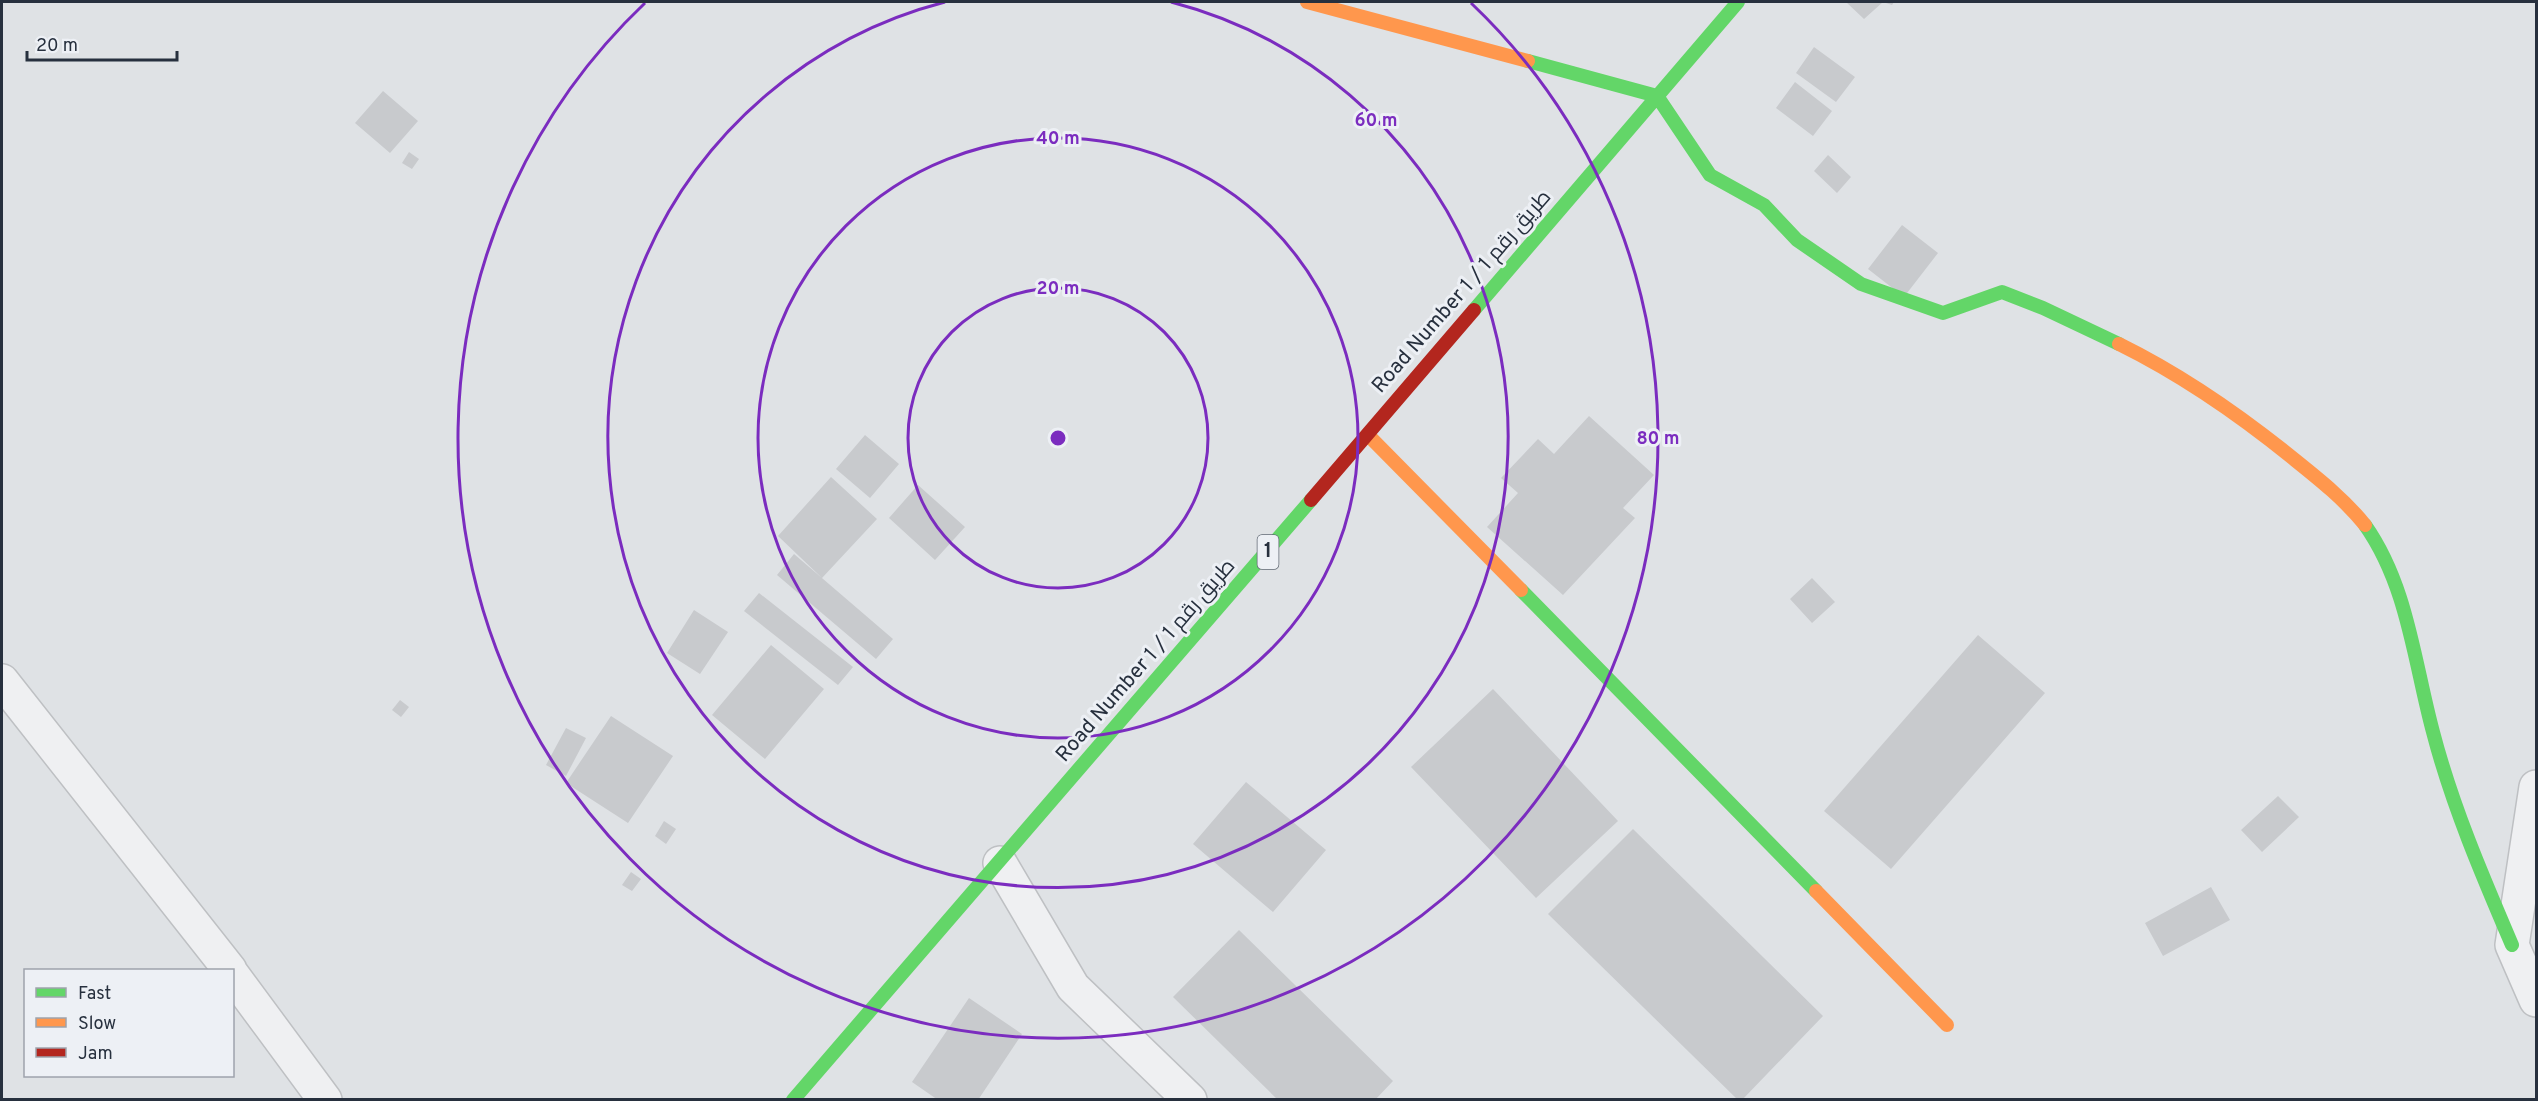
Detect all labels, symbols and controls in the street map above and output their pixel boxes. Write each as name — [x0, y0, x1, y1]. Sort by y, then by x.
scale bar — [27, 24, 177, 62]
text: 20 m — [36, 35, 78, 58]
text: 60 m — [1354, 110, 1398, 133]
text: 40 m — [1036, 128, 1080, 151]
street label: Road Number 1 / طريق رقم 1 — [1366, 185, 1558, 399]
text: 20 m — [1036, 278, 1080, 301]
centre of rings — [1048, 428, 1068, 448]
text: 80 m — [1636, 428, 1680, 451]
road number: 1 — [1258, 535, 1278, 569]
street label: Road Number 1 / طريق رقم 1 — [1050, 554, 1242, 768]
legend — [24, 969, 234, 1077]
text: Fast — [78, 983, 111, 1006]
text: Slow — [78, 1013, 116, 1036]
text: Jam — [78, 1043, 113, 1066]

